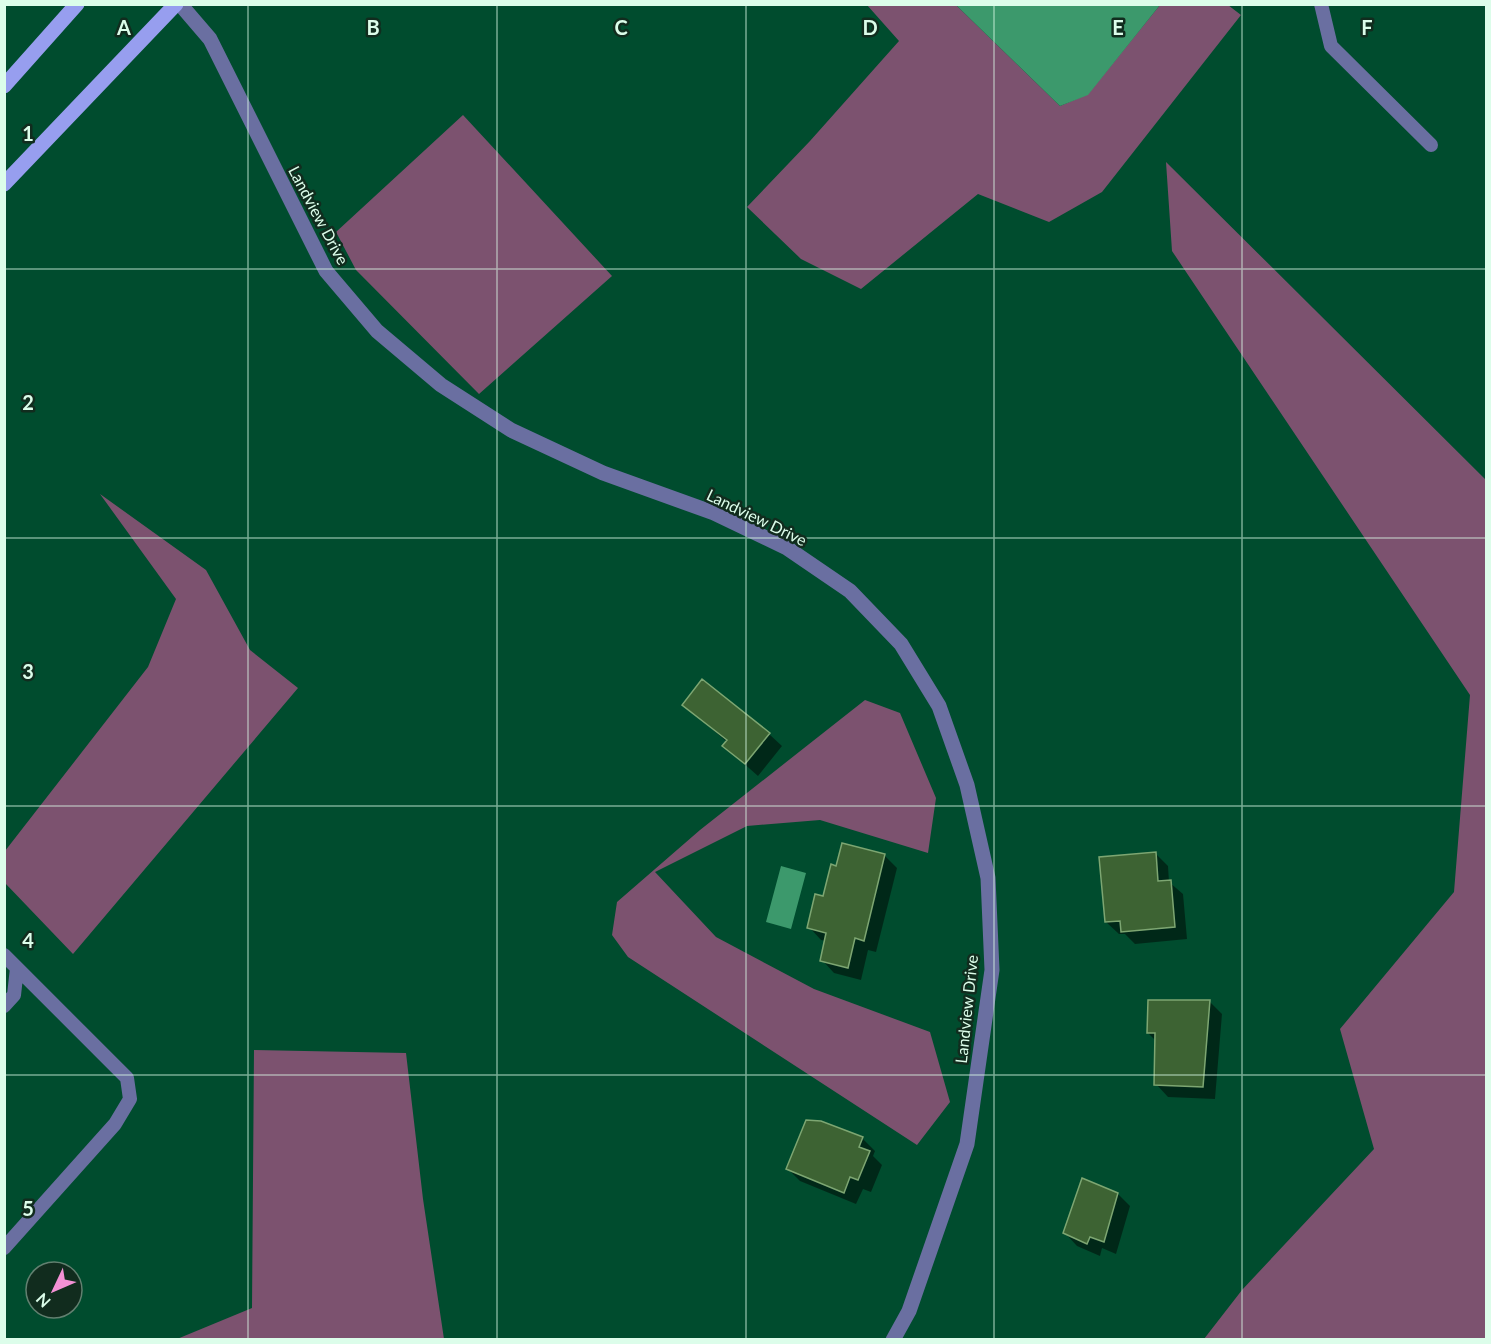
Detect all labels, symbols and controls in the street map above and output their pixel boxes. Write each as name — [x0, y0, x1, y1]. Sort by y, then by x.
text: A — [116, 15, 131, 39]
text: B — [366, 15, 380, 39]
text: C — [614, 15, 628, 39]
text: D — [862, 15, 878, 39]
text: E — [1112, 15, 1124, 39]
text: F — [1361, 15, 1373, 39]
text: 1 — [22, 121, 34, 145]
street label: Landview Drive — [285, 162, 353, 268]
text: 2 — [22, 390, 34, 414]
street label: Landview Drive — [704, 485, 810, 549]
text: 3 — [22, 659, 34, 683]
text: 4 — [22, 928, 34, 952]
street label: Landview Drive — [951, 954, 981, 1064]
text: 5 — [22, 1196, 34, 1220]
north arrow — [24, 1260, 84, 1320]
text: N — [32, 1290, 54, 1312]

